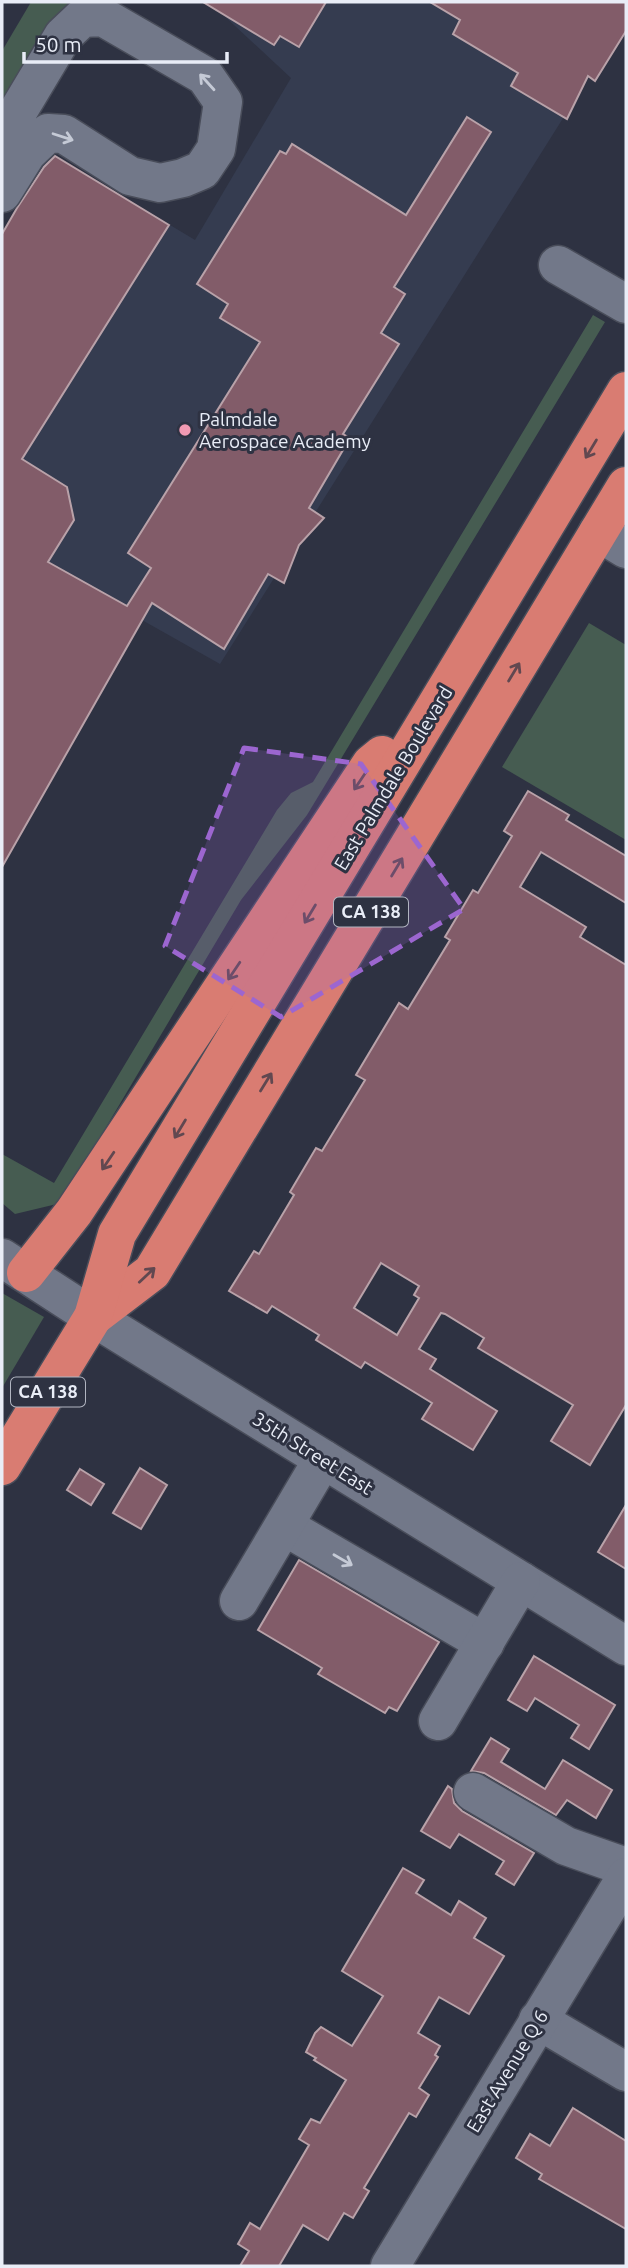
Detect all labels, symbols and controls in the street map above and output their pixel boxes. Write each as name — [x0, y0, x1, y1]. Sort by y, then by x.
scale bar — [24, 21, 228, 65]
text: 50 m — [35, 32, 82, 56]
one-way arrow — [199, 73, 216, 91]
one-way arrow — [52, 132, 73, 144]
place label: Palmdale Aerospace Academy — [199, 408, 371, 452]
marker: Palmdale Aerospace Academy — [177, 422, 193, 438]
one-way arrow — [584, 439, 598, 459]
one-way arrow — [508, 663, 522, 683]
street label: East Palmdale Boulevard — [329, 682, 457, 874]
one-way arrow — [353, 771, 367, 791]
one-way arrow — [391, 858, 405, 878]
road number: CA 138 — [334, 897, 408, 926]
one-way arrow — [303, 903, 317, 923]
one-way arrow — [227, 961, 241, 980]
one-way arrow — [259, 1073, 273, 1093]
one-way arrow — [173, 1119, 187, 1139]
one-way arrow — [101, 1150, 115, 1170]
one-way arrow — [138, 1267, 155, 1284]
road number: CA 138 — [11, 1378, 85, 1406]
street label: 35th Street East — [249, 1407, 378, 1499]
one-way arrow — [332, 1554, 353, 1567]
street label: East Avenue Q 6 — [462, 2006, 552, 2136]

